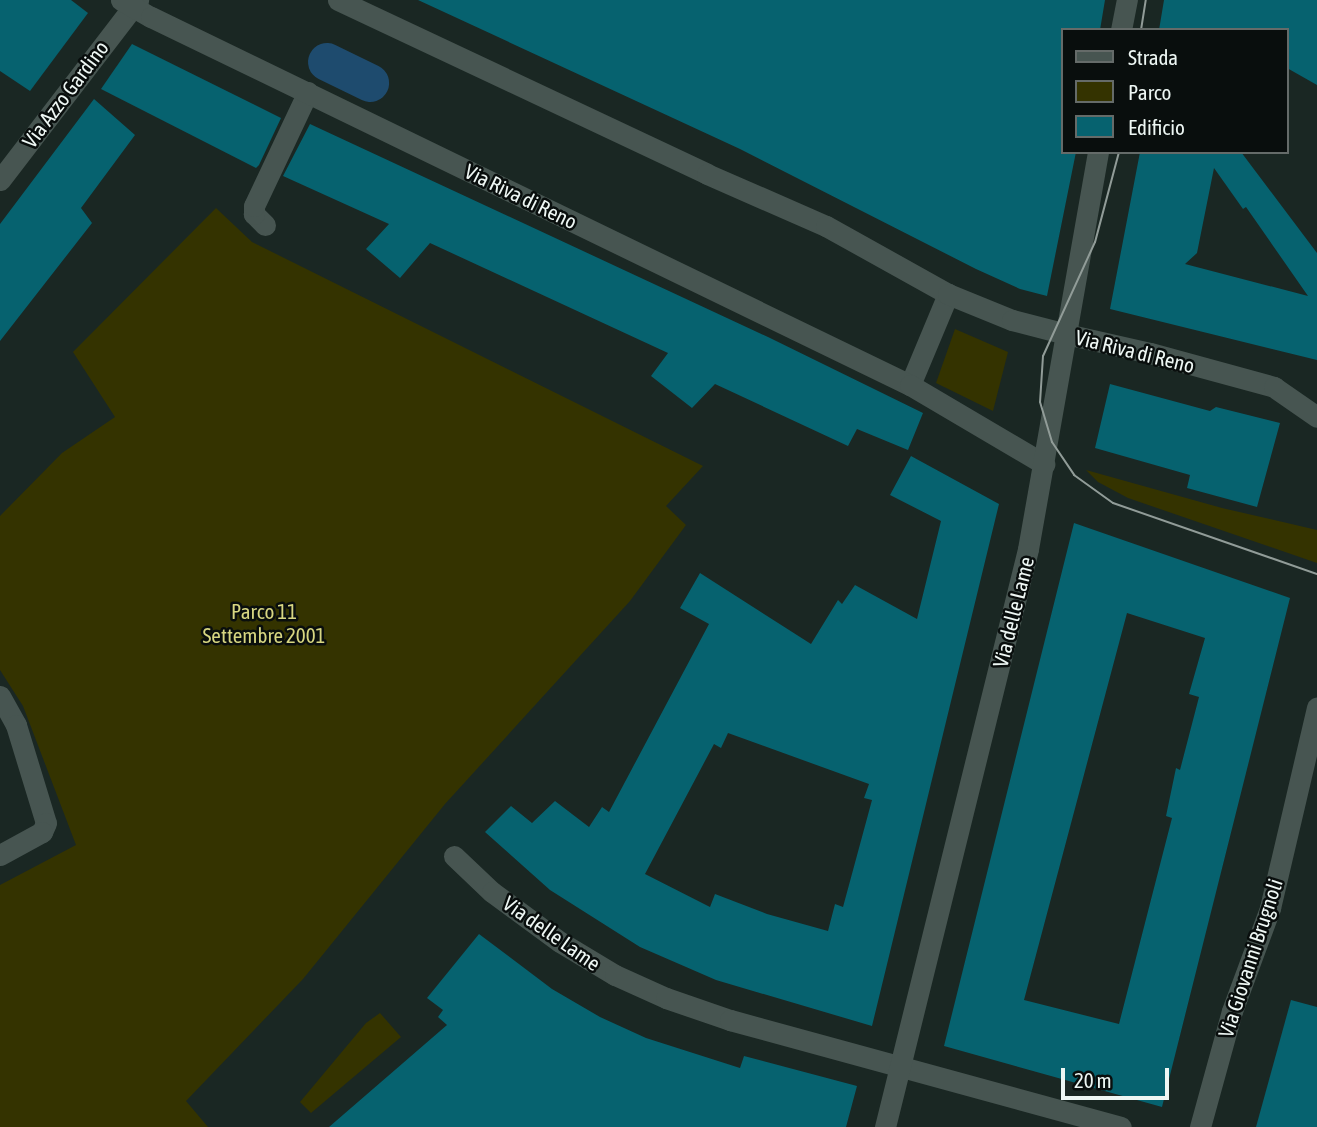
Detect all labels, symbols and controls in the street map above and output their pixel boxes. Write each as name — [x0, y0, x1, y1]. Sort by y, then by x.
legend — [1062, 28, 1289, 154]
street label: Via Azzo Gardino — [17, 35, 113, 153]
text: Strada — [1128, 45, 1178, 69]
text: Parco — [1128, 80, 1171, 104]
text: Edificio — [1128, 115, 1185, 139]
street label: Via Riva di Reno — [461, 158, 581, 234]
street label: Via Riva di Reno — [1073, 324, 1197, 378]
street label: Via delle Lame — [987, 554, 1039, 670]
park label: Parco 11 Settembre 2001 — [203, 598, 325, 648]
street label: Via Giovanni Brugnoli — [1212, 875, 1288, 1041]
street label: Via delle Lame — [498, 890, 606, 976]
scale bar — [1065, 1054, 1174, 1098]
text: 20 m — [1074, 1068, 1112, 1092]

